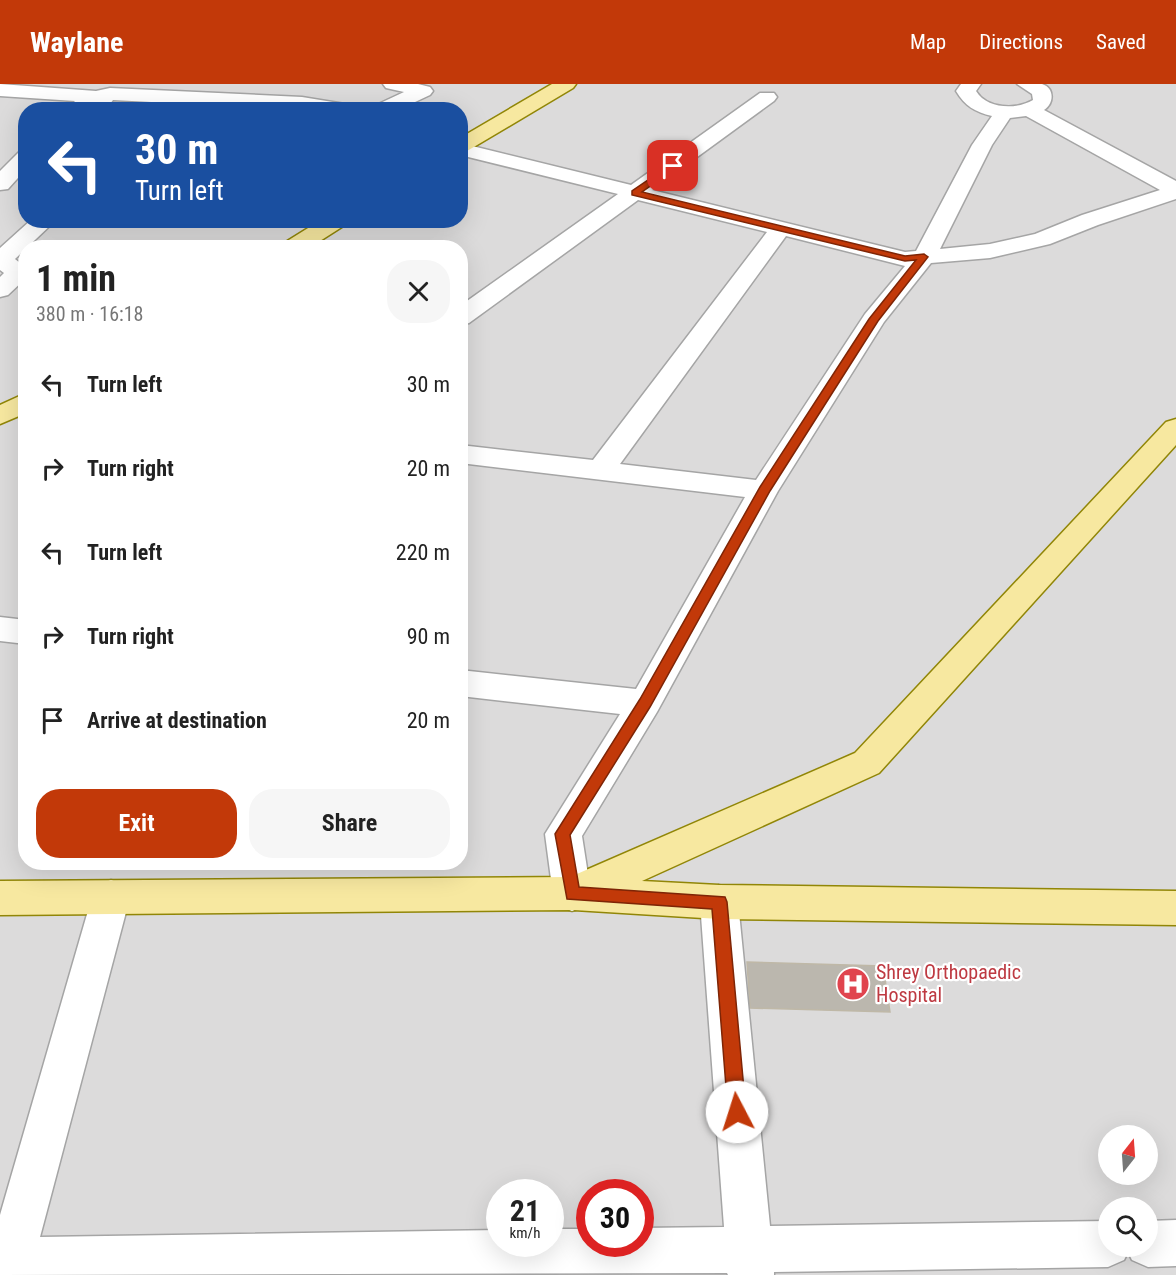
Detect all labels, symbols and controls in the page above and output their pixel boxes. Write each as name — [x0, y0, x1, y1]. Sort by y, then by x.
text: Waylane — [30, 26, 123, 59]
text: Map — [910, 30, 946, 54]
text: Directions — [979, 30, 1063, 54]
text: Saved — [1096, 30, 1146, 54]
text: 30 m — [135, 125, 218, 174]
icon: left — [36, 126, 114, 204]
pin — [647, 140, 698, 191]
icon: arrive — [656, 149, 689, 182]
text: Turn left — [135, 175, 224, 207]
text: 1 min — [36, 258, 116, 300]
button: close — [387, 260, 450, 323]
text: 380 m · 16:18 — [36, 302, 143, 326]
icon: left — [36, 368, 69, 401]
text: Turn left — [87, 372, 162, 397]
text: 30 m — [407, 372, 450, 397]
icon: right — [36, 452, 69, 485]
text: Turn right — [87, 456, 174, 481]
text: 20 m — [407, 456, 450, 481]
icon: left — [36, 536, 69, 569]
text: Turn left — [87, 540, 162, 565]
text: 220 m — [396, 540, 450, 565]
icon: right — [36, 620, 69, 653]
text: Turn right — [87, 624, 174, 649]
text: 90 m — [407, 624, 450, 649]
icon: arrive — [36, 704, 69, 737]
text: Arrive at destination — [87, 708, 267, 733]
text: 20 m — [407, 708, 450, 733]
button: Exit — [36, 789, 237, 858]
button: Share — [249, 789, 450, 858]
place label: Shrey Orthopaedic Hospital — [876, 960, 1021, 1007]
hospital icon: Shrey Orthopaedic Hospital — [835, 966, 871, 1002]
position arrow — [705, 1080, 769, 1144]
north arrow — [1098, 1125, 1158, 1185]
map controls — [1098, 1125, 1158, 1257]
speed limit sign: 30 — [576, 1179, 654, 1257]
text: 21 — [510, 1193, 540, 1228]
button: search — [1098, 1197, 1158, 1257]
text: km/h — [510, 1224, 540, 1242]

